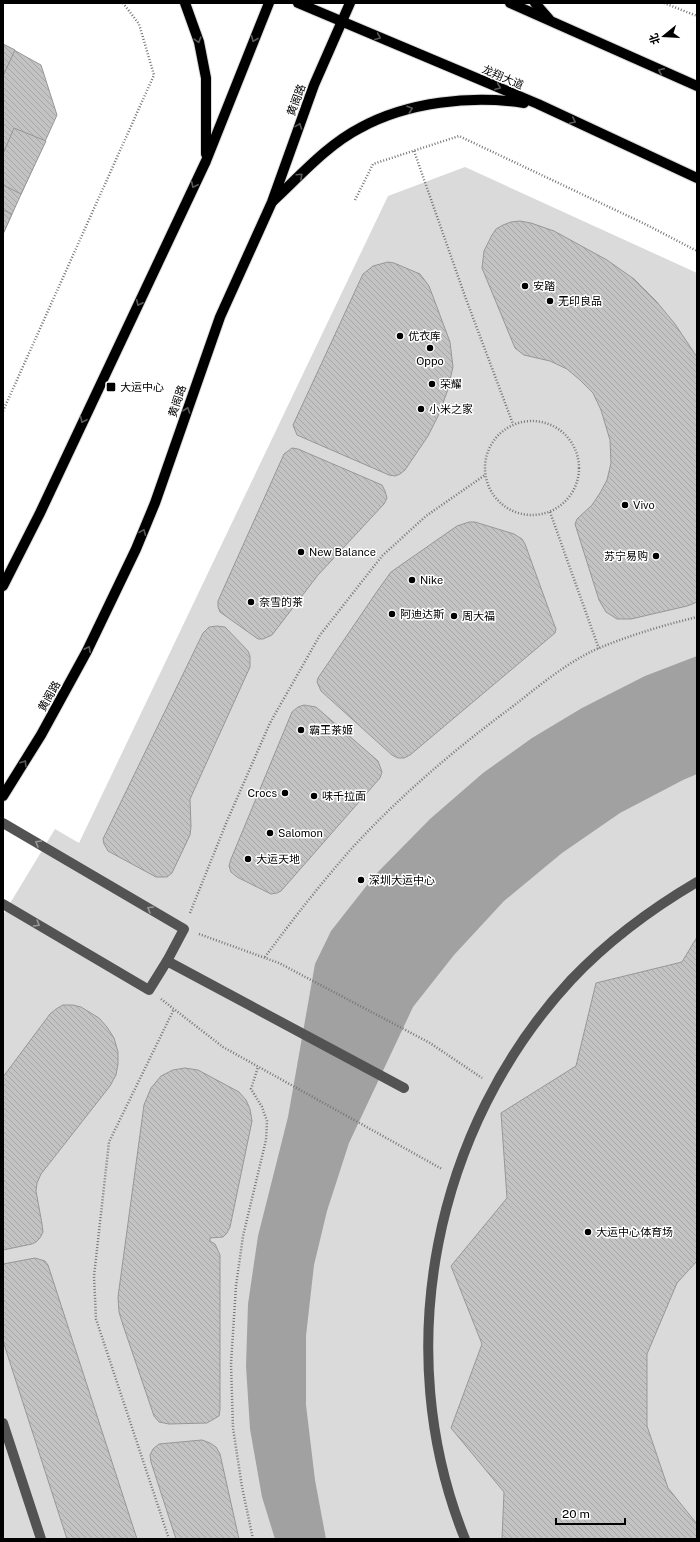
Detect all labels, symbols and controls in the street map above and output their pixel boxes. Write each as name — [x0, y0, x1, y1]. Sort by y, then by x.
north arrow — [644, 16, 684, 56]
one-way arrow — [374, 32, 381, 40]
text: 北 — [647, 32, 662, 46]
one-way arrow — [193, 36, 202, 43]
one-way arrow — [251, 36, 259, 43]
street label: 龙翔大道 — [480, 63, 526, 91]
one-way arrow — [658, 68, 666, 76]
street label: 黄阁路 — [285, 82, 307, 118]
one-way arrow — [494, 83, 501, 91]
one-way arrow — [406, 105, 413, 114]
one-way arrow — [569, 116, 576, 124]
one-way arrow — [294, 123, 303, 130]
one-way arrow — [295, 173, 303, 180]
one-way arrow — [191, 181, 199, 189]
place label: 安踏 — [533, 280, 555, 292]
marker: 安踏 — [520, 281, 530, 291]
place label: 无印良品 — [558, 295, 602, 307]
marker: 无印良品 — [545, 296, 555, 306]
one-way arrow — [136, 298, 144, 306]
place label: 优衣库 — [408, 330, 441, 342]
marker: 优衣库 — [395, 331, 405, 341]
marker: Oppo — [425, 343, 435, 353]
place label: Oppo — [416, 355, 444, 367]
place label: 荣耀 — [440, 378, 462, 390]
marker: 荣耀 — [427, 379, 437, 389]
marker: 大运中心 — [105, 381, 117, 393]
place label: 大运中心 — [120, 381, 164, 393]
street label: 黄阁路 — [166, 383, 188, 419]
place label: 小米之家 — [429, 403, 473, 415]
marker: 小米之家 — [416, 404, 426, 414]
one-way arrow — [183, 406, 191, 413]
one-way arrow — [80, 416, 88, 424]
place label: Vivo — [633, 499, 655, 511]
marker: Vivo — [620, 500, 630, 510]
one-way arrow — [138, 528, 146, 536]
place label: New Balance — [309, 546, 376, 558]
marker: New Balance — [296, 547, 306, 557]
place label: 苏宁易购 — [604, 550, 648, 562]
marker: 苏宁易购 — [651, 551, 661, 561]
place label: Nike — [420, 574, 443, 586]
marker: Nike — [407, 575, 417, 585]
place label: 奈雪的茶 — [259, 596, 303, 608]
marker: 奈雪的茶 — [246, 597, 256, 607]
place label: 阿迪达斯 — [400, 608, 444, 620]
marker: 阿迪达斯 — [387, 609, 397, 619]
place label: 周大福 — [462, 610, 495, 622]
marker: 周大福 — [449, 611, 459, 621]
one-way arrow — [83, 646, 90, 654]
street label: 黄阁路 — [36, 679, 62, 713]
place label: 霸王茶姬 — [309, 724, 353, 736]
marker: 霸王茶姬 — [296, 725, 306, 735]
one-way arrow — [19, 760, 26, 767]
place label: Crocs — [247, 787, 277, 799]
marker: Crocs — [280, 788, 290, 798]
place label: 味千拉面 — [322, 790, 366, 802]
marker: 味千拉面 — [309, 791, 319, 801]
place label: Salomon — [278, 827, 323, 839]
marker: Salomon — [265, 828, 275, 838]
one-way arrow — [35, 841, 42, 848]
place label: 大运天地 — [256, 853, 300, 865]
marker: 大运天地 — [243, 854, 253, 864]
place label: 深圳大运中心 — [369, 874, 435, 886]
marker: 深圳大运中心 — [356, 875, 366, 885]
one-way arrow — [147, 907, 154, 914]
one-way arrow — [33, 920, 40, 927]
place label: 大运中心体育场 — [596, 1226, 673, 1238]
marker: 大运中心体育场 — [583, 1227, 593, 1237]
scale bar — [556, 1500, 625, 1526]
text: 20 m — [562, 1507, 590, 1521]

